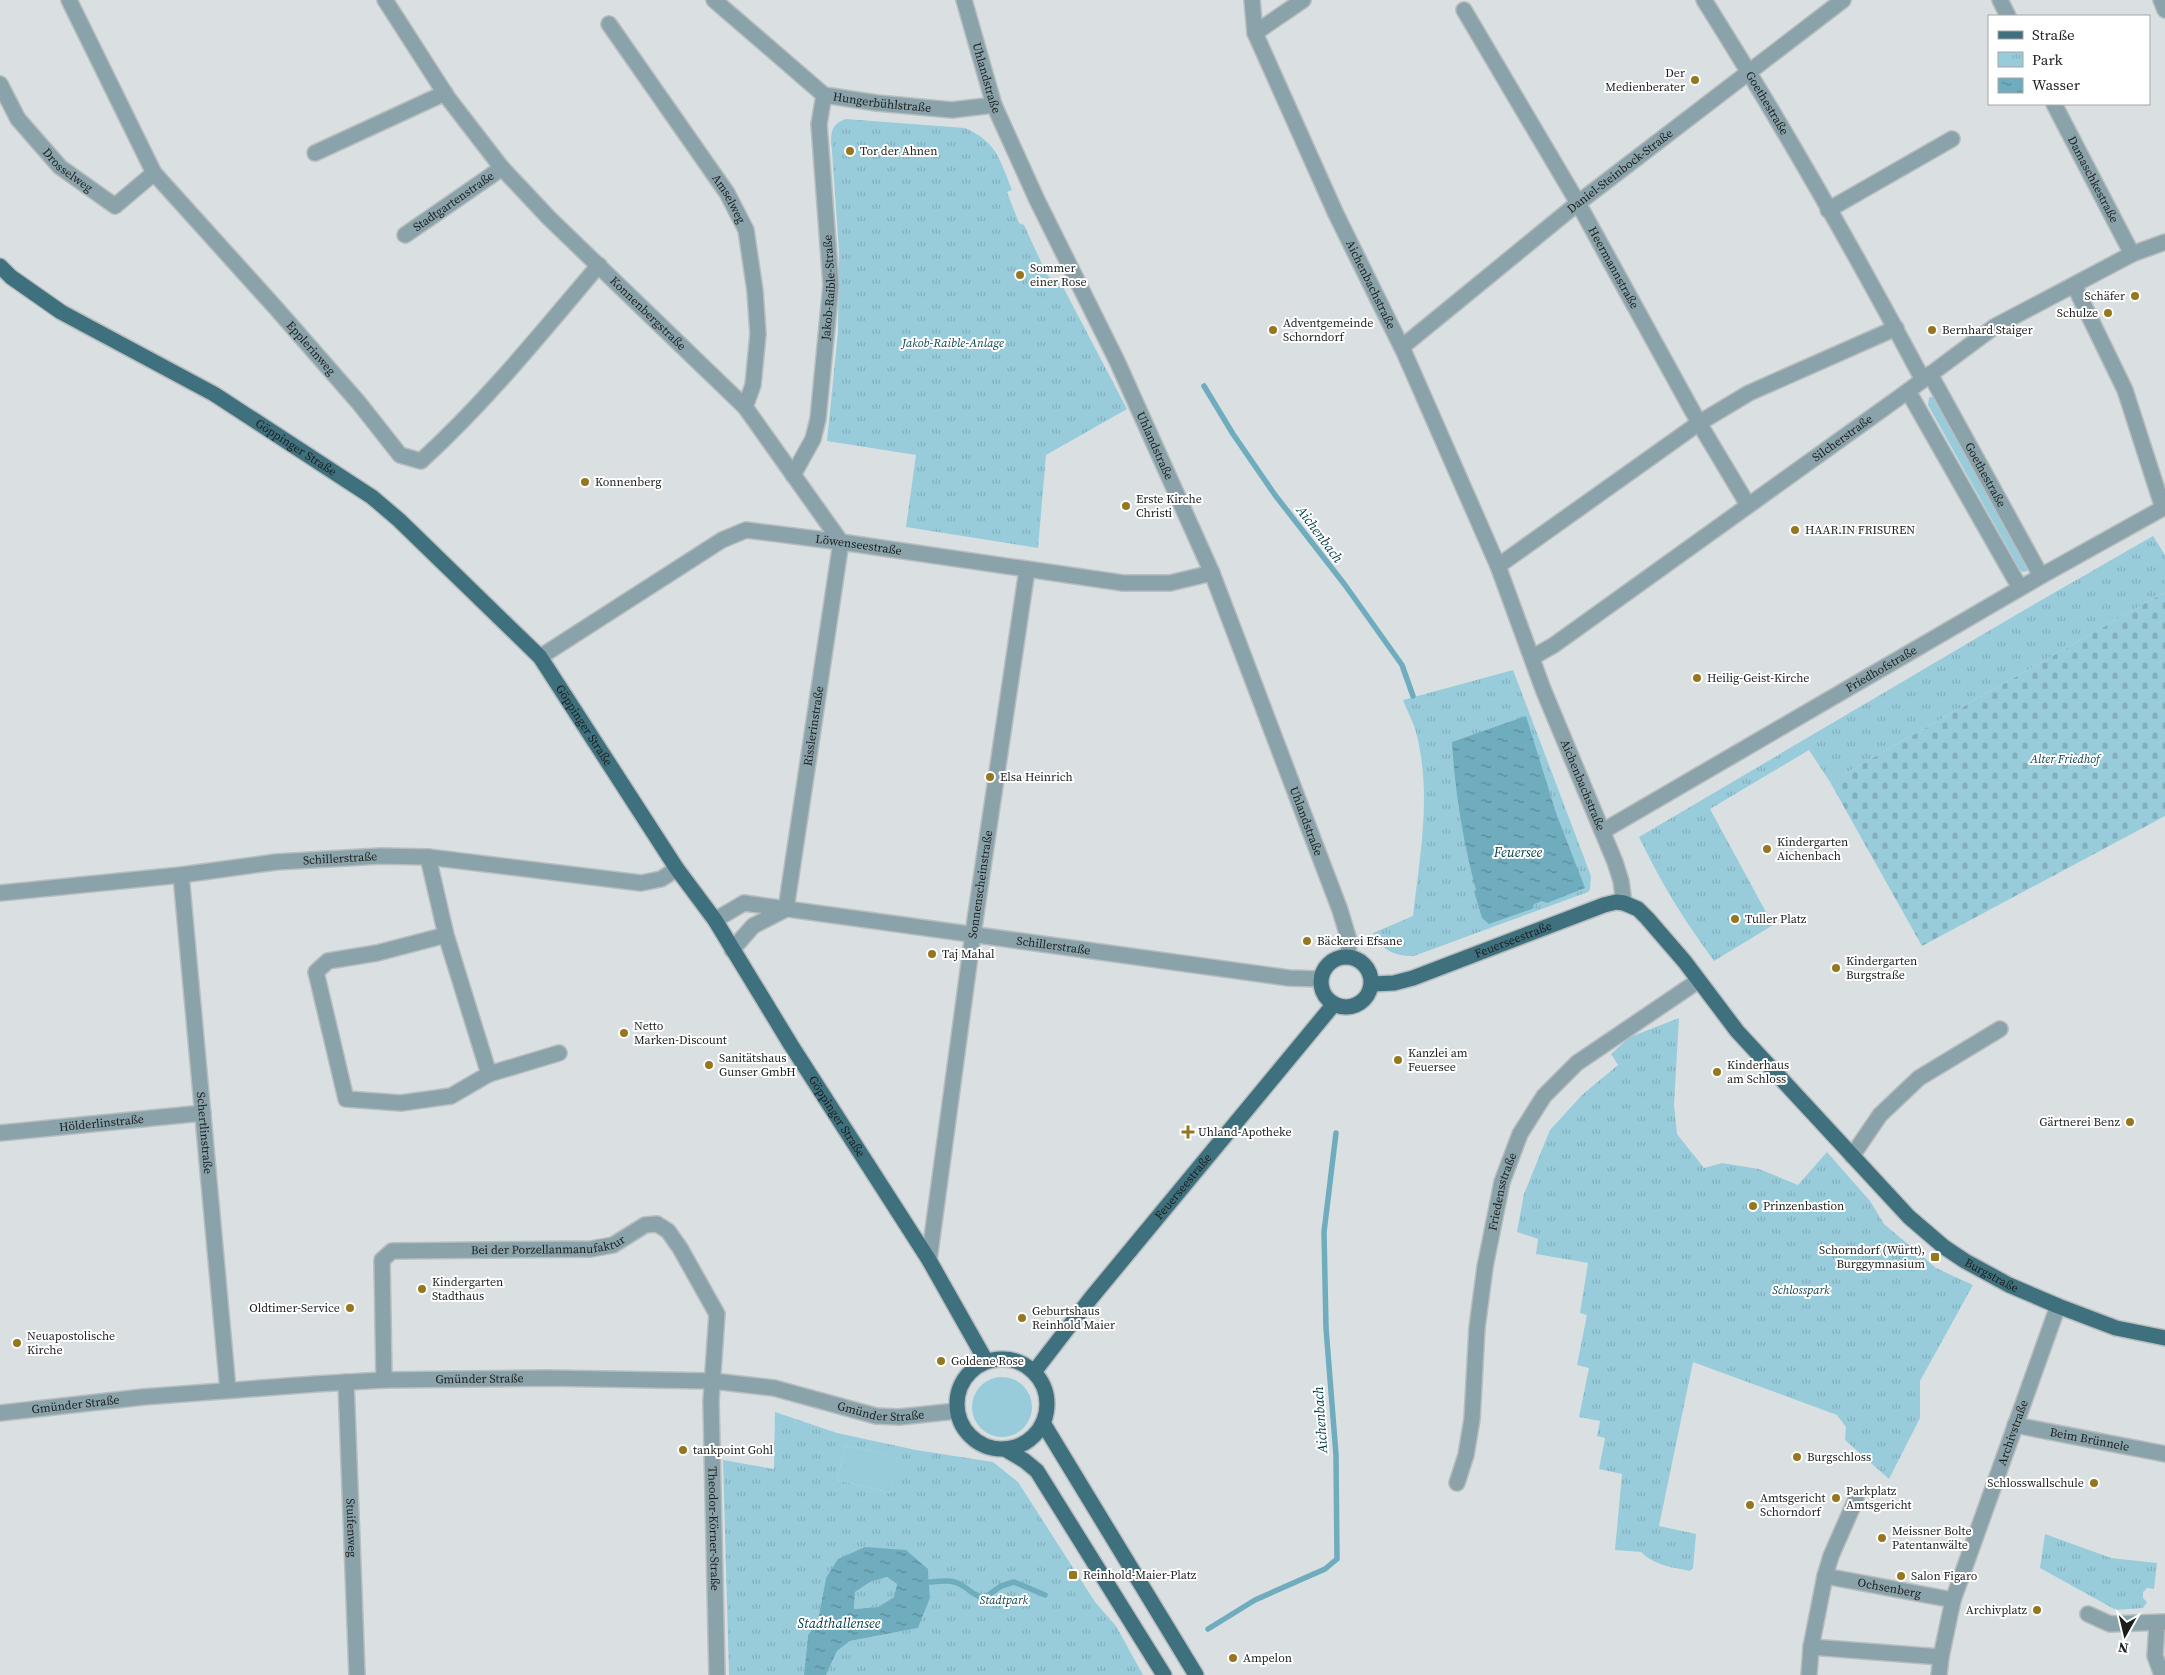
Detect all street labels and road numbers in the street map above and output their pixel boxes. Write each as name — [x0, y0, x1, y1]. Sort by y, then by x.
street label: Uhlandstraße — [969, 41, 1005, 116]
street label: Goethestraße — [1742, 68, 1792, 138]
street label: Hungerbühlstraße — [832, 88, 932, 116]
street label: Daniel-Steinbock-Straße — [1564, 125, 1676, 217]
street label: Damaschkestraße — [2064, 133, 2122, 225]
street label: Drosselweg — [39, 145, 96, 196]
street label: Stadtgartenstraße — [410, 168, 497, 235]
street label: Amselweg — [708, 171, 749, 226]
street label: Heermannstraße — [1585, 224, 1643, 312]
street label: Jakob-Raible-Straße — [818, 234, 839, 342]
street label: Aichenbachstraße — [1342, 237, 1399, 332]
street label: Konnenbergstraße — [606, 273, 689, 354]
street label: Epplerinweg — [283, 318, 339, 379]
street label: Uhlandstraße — [1133, 409, 1177, 482]
street label: Silcherstraße — [1809, 411, 1876, 465]
street label: Göppinger Straße — [252, 415, 340, 480]
street label: Goethestraße — [1961, 440, 2010, 510]
street label: Löwenseestraße — [815, 531, 903, 559]
street label: Friedhofstraße — [1843, 642, 1920, 696]
street label: Göppinger Straße — [552, 681, 616, 769]
street label: Risslerinstraße — [800, 685, 827, 767]
street label: Aichenbachstraße — [1557, 737, 1609, 833]
street label: Uhlandstraße — [1286, 784, 1327, 858]
street label: Sonnenscheinstraße — [964, 829, 996, 940]
street label: Schillerstraße — [303, 848, 378, 868]
street label: Feuerseestraße — [1472, 918, 1554, 962]
street label: Schillerstraße — [1016, 933, 1091, 959]
street label: Göppinger Straße — [805, 1073, 869, 1160]
street label: Schertlinstraße — [193, 1091, 216, 1175]
street label: Hölderlinstraße — [58, 1111, 145, 1135]
street label: Feuerseestraße — [1151, 1150, 1215, 1223]
street label: Friedensstraße — [1484, 1150, 1520, 1232]
street label: Bei der Porzellanmanufaktur — [471, 1231, 628, 1258]
street label: Burgstraße — [1962, 1254, 2021, 1296]
street label: Gmünder Straße — [435, 1370, 524, 1387]
street label: Gmünder Straße — [31, 1392, 120, 1417]
street label: Gmünder Straße — [835, 1398, 925, 1425]
street label: Archivstraße — [1994, 1398, 2032, 1468]
street label: Beim Brünnele — [2048, 1424, 2131, 1455]
street label: Theodor-Körner-Straße — [704, 1466, 723, 1591]
street label: Stuifenweg — [342, 1498, 361, 1558]
street label: Ochsenberg — [1856, 1574, 1923, 1602]

